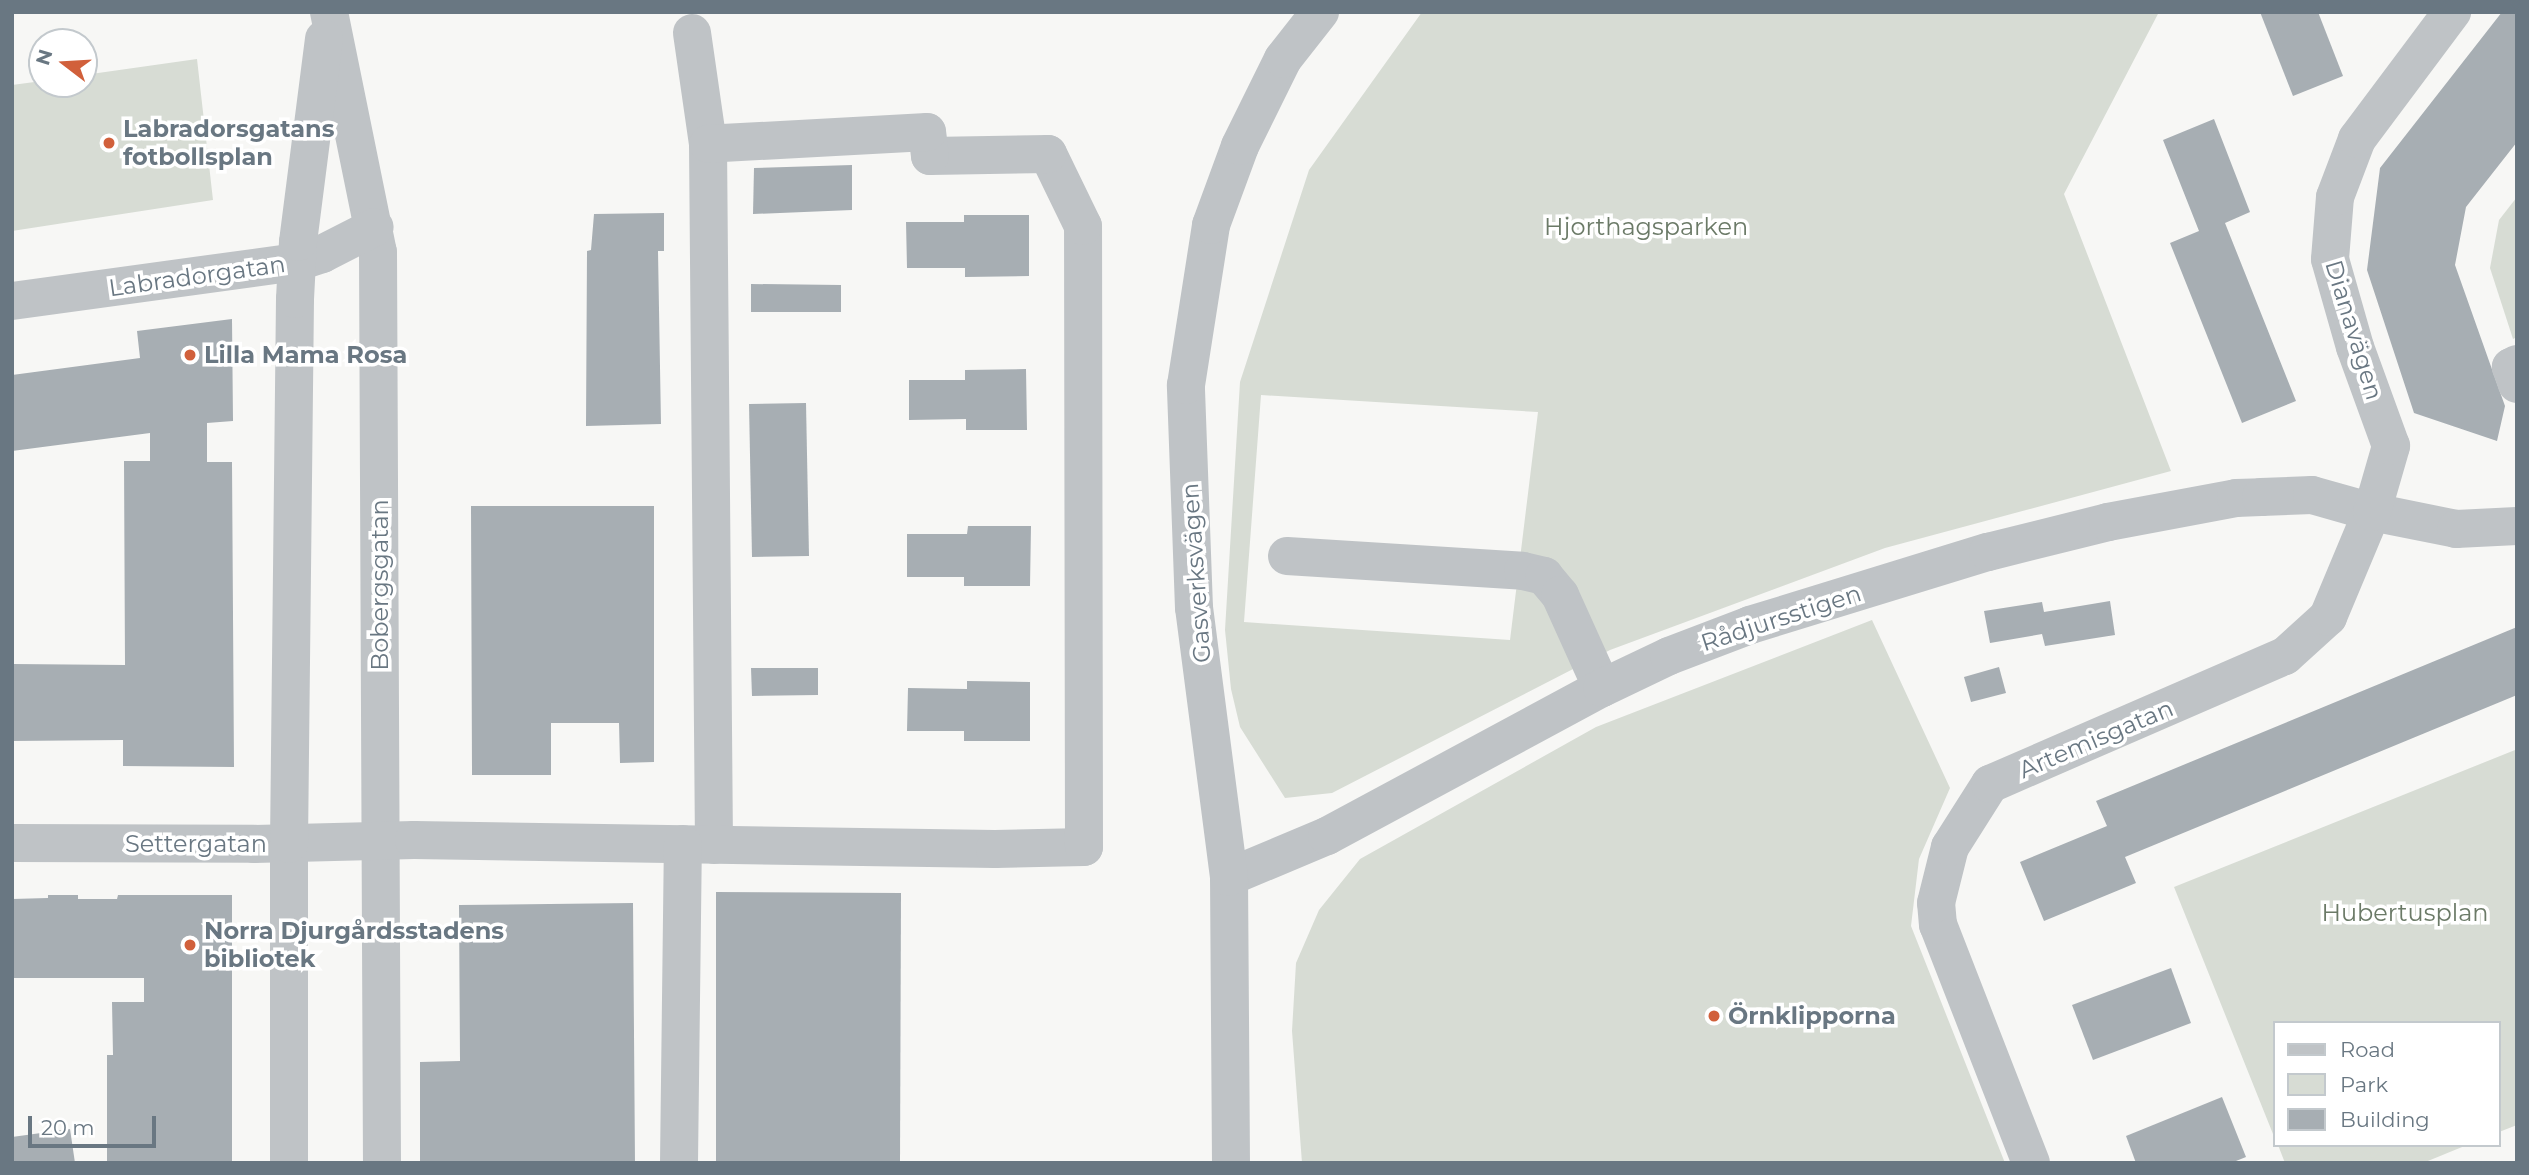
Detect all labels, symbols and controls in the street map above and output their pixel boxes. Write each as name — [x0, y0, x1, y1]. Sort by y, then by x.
north arrow — [28, 28, 98, 98]
text: N — [31, 47, 58, 68]
place label: Labradorsgatans fotbollsplan — [123, 115, 334, 171]
marker: Labradorsgatans fotbollsplan — [101, 135, 117, 151]
park label: Hjorthagsparken — [1544, 213, 1748, 241]
street label: Labradorgatan — [107, 249, 287, 303]
street label: Dianavägen — [2319, 257, 2389, 403]
place label: Lilla Mama Rosa — [204, 341, 407, 369]
marker: Lilla Mama Rosa — [182, 347, 198, 363]
street label: Gasverksvägen — [1175, 482, 1217, 664]
street label: Bobergsgatan — [366, 499, 394, 671]
street label: Rådjursstigen — [1697, 579, 1865, 657]
street label: Artemisgatan — [2014, 694, 2178, 784]
street label: Settergatan — [125, 830, 267, 858]
park label: Hubertusplan — [2321, 899, 2489, 927]
place label: Norra Djurgårdsstadens bibliotek — [204, 917, 504, 973]
marker: Norra Djurgårdsstadens bibliotek — [182, 937, 198, 953]
place label: Örnklipporna — [1728, 1002, 1896, 1030]
marker: Örnklipporna — [1706, 1008, 1722, 1024]
legend — [2274, 1021, 2501, 1147]
text: Road — [2340, 1037, 2395, 1062]
text: Park — [2340, 1072, 2388, 1097]
scale bar — [32, 1102, 159, 1146]
text: Building — [2340, 1107, 2430, 1132]
text: 20 m — [41, 1115, 95, 1140]

